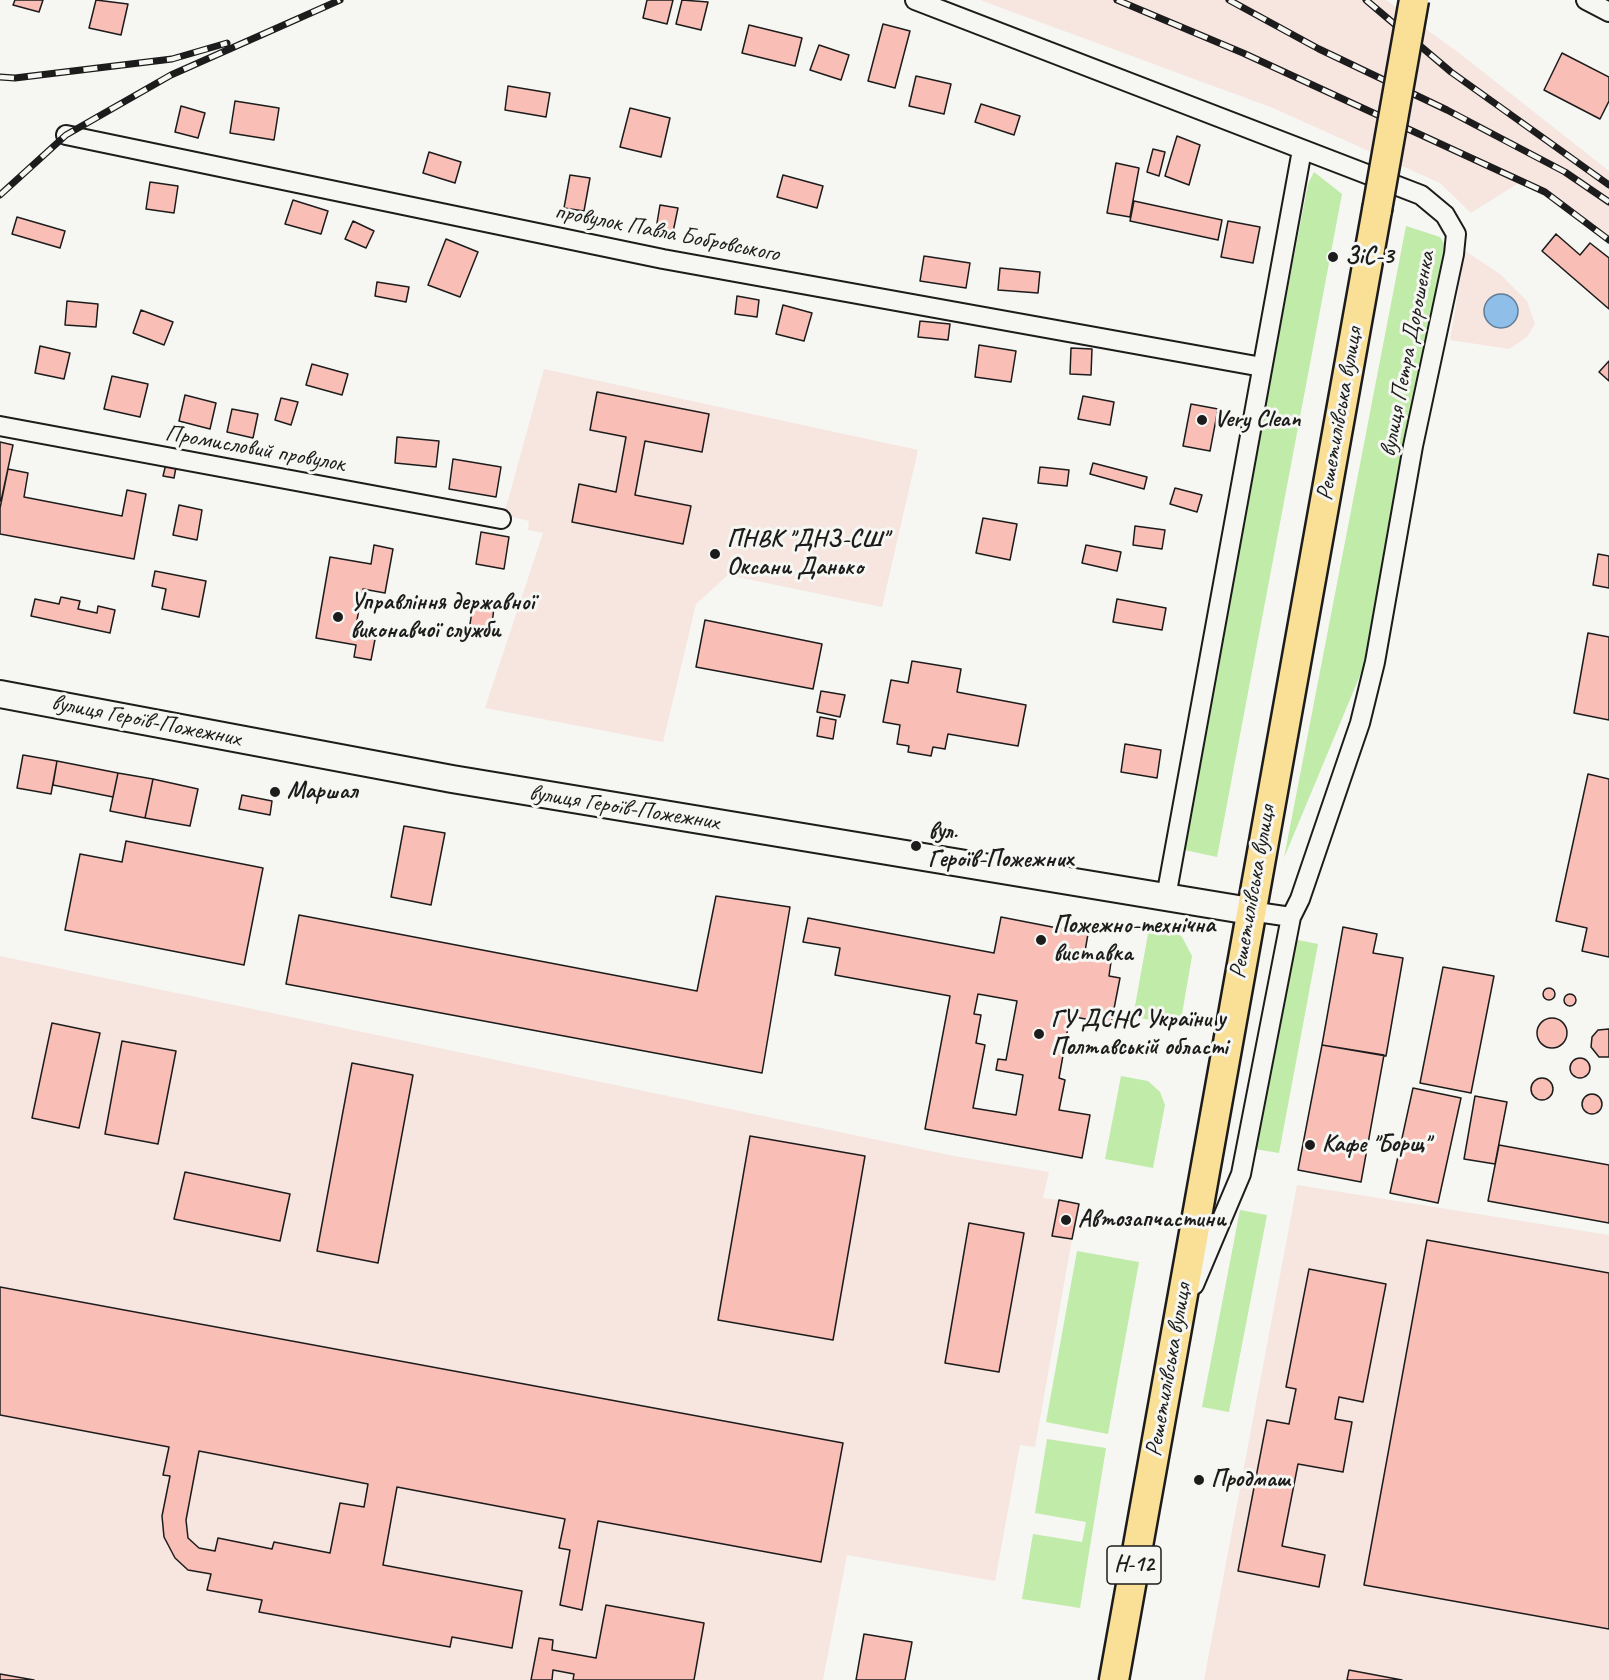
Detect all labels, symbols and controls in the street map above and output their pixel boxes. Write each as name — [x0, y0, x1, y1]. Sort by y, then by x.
street label: провулок Павла Бобровського — [552, 197, 782, 269]
place label: ЗіС-3 — [1345, 243, 1394, 271]
street label: вулиця Петра Дорошенка — [1374, 249, 1442, 459]
marker: ЗіС-3 — [1326, 250, 1340, 264]
street label: Решетилівська вулиця — [1311, 325, 1369, 503]
place label: Very Clean — [1214, 406, 1300, 434]
marker: Very Clean — [1195, 413, 1209, 427]
street label: Промисловий провулок — [163, 419, 347, 479]
place label: ПНВК "ДНЗ-СШ" Оксани Данько — [727, 526, 888, 582]
marker: ПНВК "ДНЗ-СШ" Оксани Данько — [708, 547, 722, 561]
place label: Управління державної виконавчої служби — [350, 589, 534, 645]
marker: Управління державної виконавчої служби — [331, 610, 345, 624]
street label: вулиця Героїв-Пожежних — [49, 689, 243, 753]
place label: Маршал — [287, 778, 358, 806]
street label: вулиця Героїв-Пожежних — [527, 779, 721, 837]
marker: Маршал — [268, 785, 282, 799]
street label: Решетилівська вулиця — [1224, 803, 1282, 981]
place label: вул. Героїв-Пожежних — [928, 818, 1073, 874]
marker: вул. Героїв-Пожежних — [909, 839, 923, 853]
place label: Пожежно-технічна виставка — [1053, 912, 1215, 968]
marker: Пожежно-технічна виставка — [1034, 933, 1048, 947]
place label: ГУ ДСНС України у Полтавській області — [1051, 1006, 1228, 1062]
marker: ГУ ДСНС України у Полтавській області — [1032, 1027, 1046, 1041]
place label: Кафе "Борщ" — [1322, 1131, 1429, 1159]
marker: Кафе "Борщ" — [1303, 1138, 1317, 1152]
place label: Автозапчастини — [1078, 1206, 1226, 1234]
marker: Автозапчастини — [1059, 1213, 1073, 1227]
street label: Решетилівська вулиця — [1140, 1281, 1198, 1459]
place label: Продмаш — [1211, 1466, 1290, 1494]
marker: Продмаш — [1192, 1473, 1206, 1487]
road number: Н-12 — [1107, 1546, 1161, 1584]

